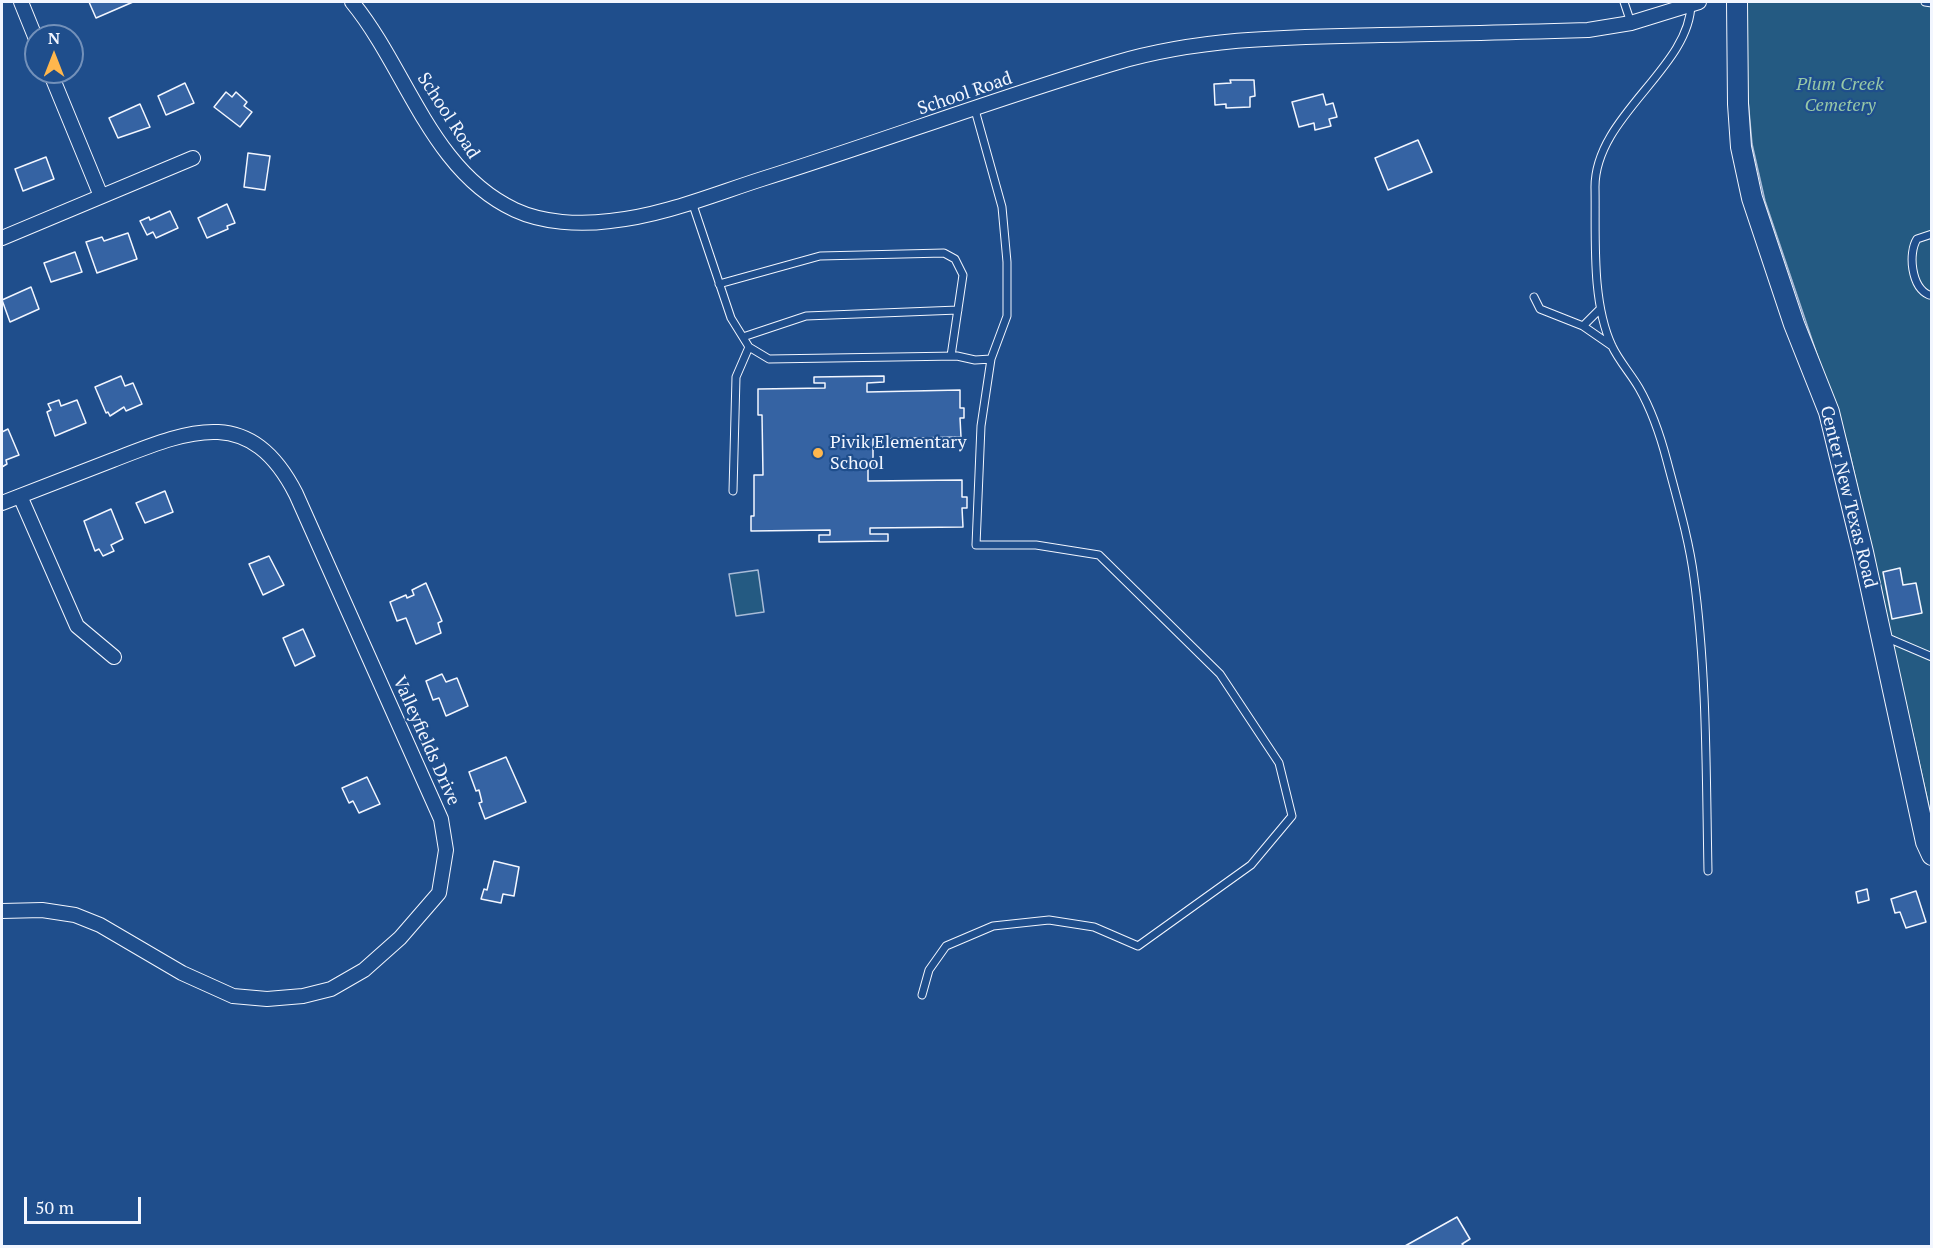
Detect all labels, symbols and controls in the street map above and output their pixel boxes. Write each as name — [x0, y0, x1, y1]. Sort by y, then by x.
north arrow — [24, 24, 84, 84]
text: N — [48, 27, 60, 49]
street label: School Road — [915, 68, 1015, 120]
street label: School Road — [412, 69, 484, 163]
park label: Plum Creek Cemetery — [1796, 74, 1884, 116]
street label: Center New Texas Road — [1815, 404, 1881, 590]
place label: Pivik Elementary School — [830, 432, 967, 474]
marker: Pivik Elementary School — [811, 446, 825, 460]
street label: Valleyfields Drive — [388, 673, 464, 809]
scale bar — [27, 1185, 144, 1223]
text: 50 m — [35, 1195, 74, 1219]

